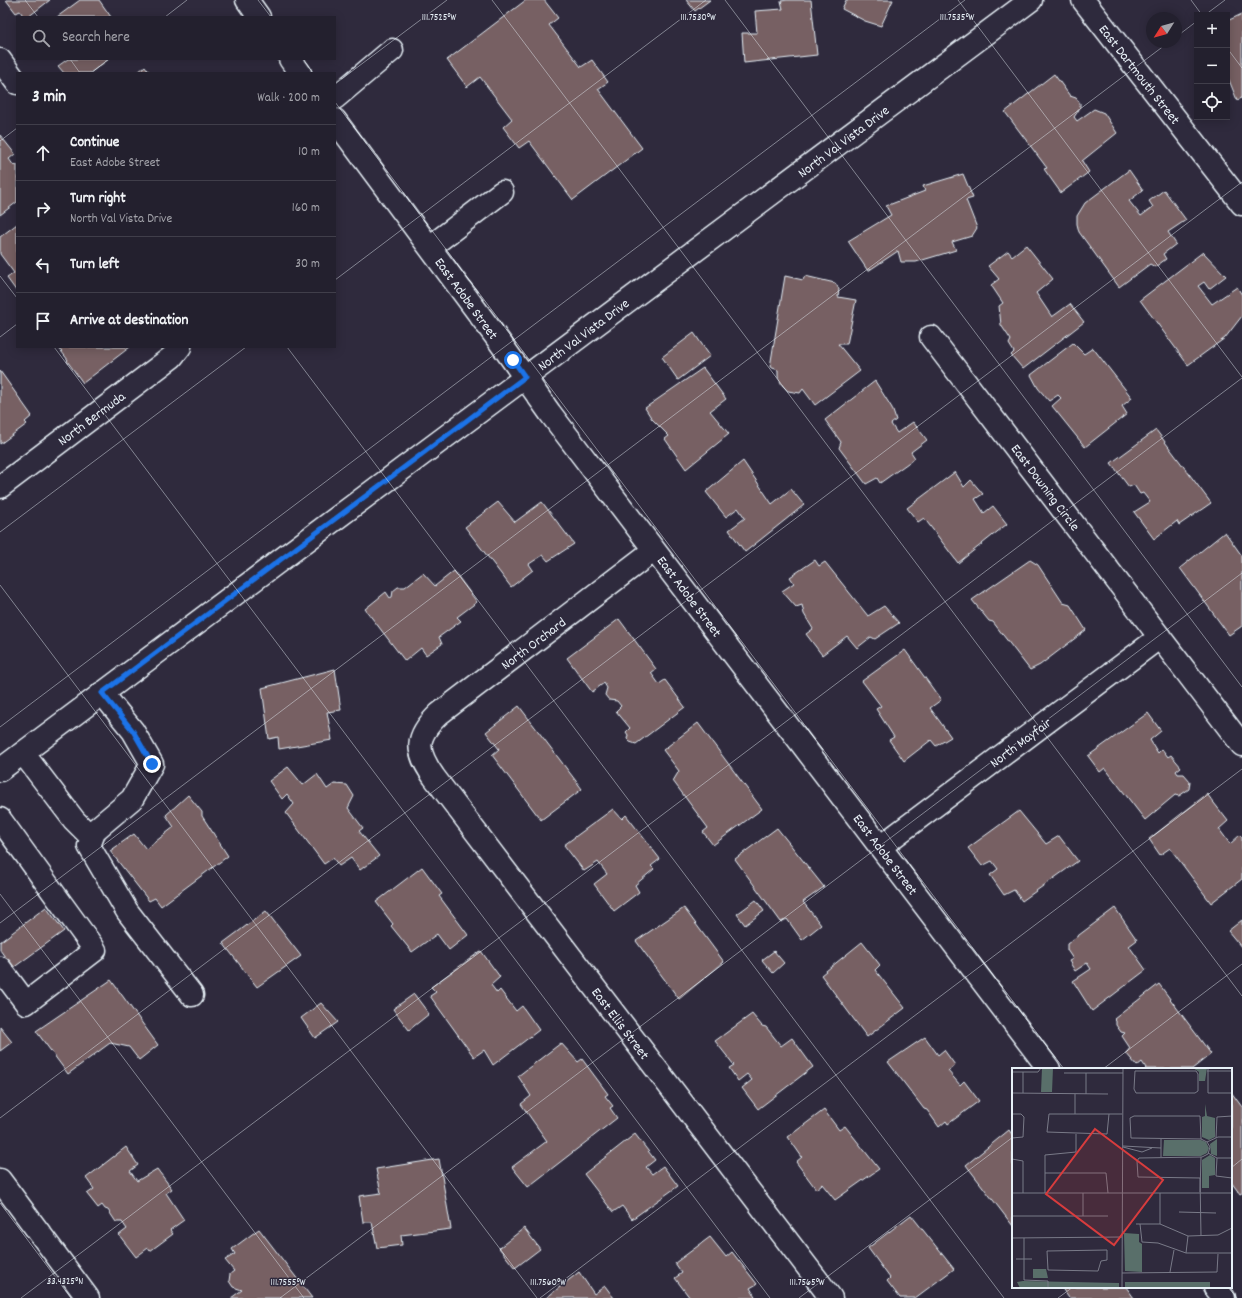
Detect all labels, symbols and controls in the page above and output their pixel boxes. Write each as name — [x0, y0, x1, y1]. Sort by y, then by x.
text: 111.7525°W — [422, 11, 457, 25]
text: 111.7530°W — [680, 11, 716, 25]
text: 111.7535°W — [940, 11, 975, 25]
north arrow — [1146, 12, 1182, 48]
map controls — [1194, 12, 1230, 120]
button: + — [1194, 12, 1230, 48]
search box — [16, 16, 336, 60]
street label: East Dartmouth Street — [1093, 21, 1184, 129]
icon: search — [30, 27, 52, 49]
text: Search here — [62, 27, 130, 49]
button: − — [1194, 48, 1230, 84]
button: locate — [1194, 84, 1230, 120]
text: 3 min — [32, 86, 66, 110]
text: Walk · 200 m — [257, 89, 320, 108]
street label: North Val Vista Drive — [794, 101, 894, 184]
text: Continue — [70, 132, 119, 154]
icon: ahead — [32, 142, 54, 164]
text: 10 m — [298, 143, 320, 162]
text: East Adobe Street — [70, 154, 160, 173]
text: Turn right — [70, 188, 126, 210]
icon: right — [32, 198, 54, 220]
text: 160 m — [292, 199, 320, 218]
text: North Val Vista Drive — [70, 210, 172, 229]
icon: left — [32, 254, 54, 276]
text: Turn left — [70, 254, 119, 276]
street label: East Adobe Street — [429, 254, 502, 344]
text: 30 m — [295, 255, 320, 274]
street label: North Val Vista Drive — [534, 294, 634, 377]
icon: arrive — [32, 310, 54, 332]
text: Arrive at destination — [70, 310, 188, 332]
route start — [504, 351, 522, 369]
street label: North Bermuda — [54, 387, 130, 452]
street label: East Downing Circle — [1005, 441, 1084, 536]
street label: East Adobe Street — [651, 552, 726, 642]
street label: North Orchard — [498, 614, 571, 676]
street label: North Mayfair — [986, 713, 1057, 773]
route end — [143, 755, 161, 773]
street label: East Adobe Street — [847, 810, 922, 900]
street label: East Ellis Street — [586, 984, 653, 1065]
inset map — [1012, 1068, 1232, 1288]
text: 33.4325°N — [47, 1275, 83, 1289]
text: 111.7555°W — [271, 1276, 306, 1290]
text: 111.7560°W — [530, 1276, 566, 1290]
text: 111.7565°W — [789, 1276, 825, 1290]

